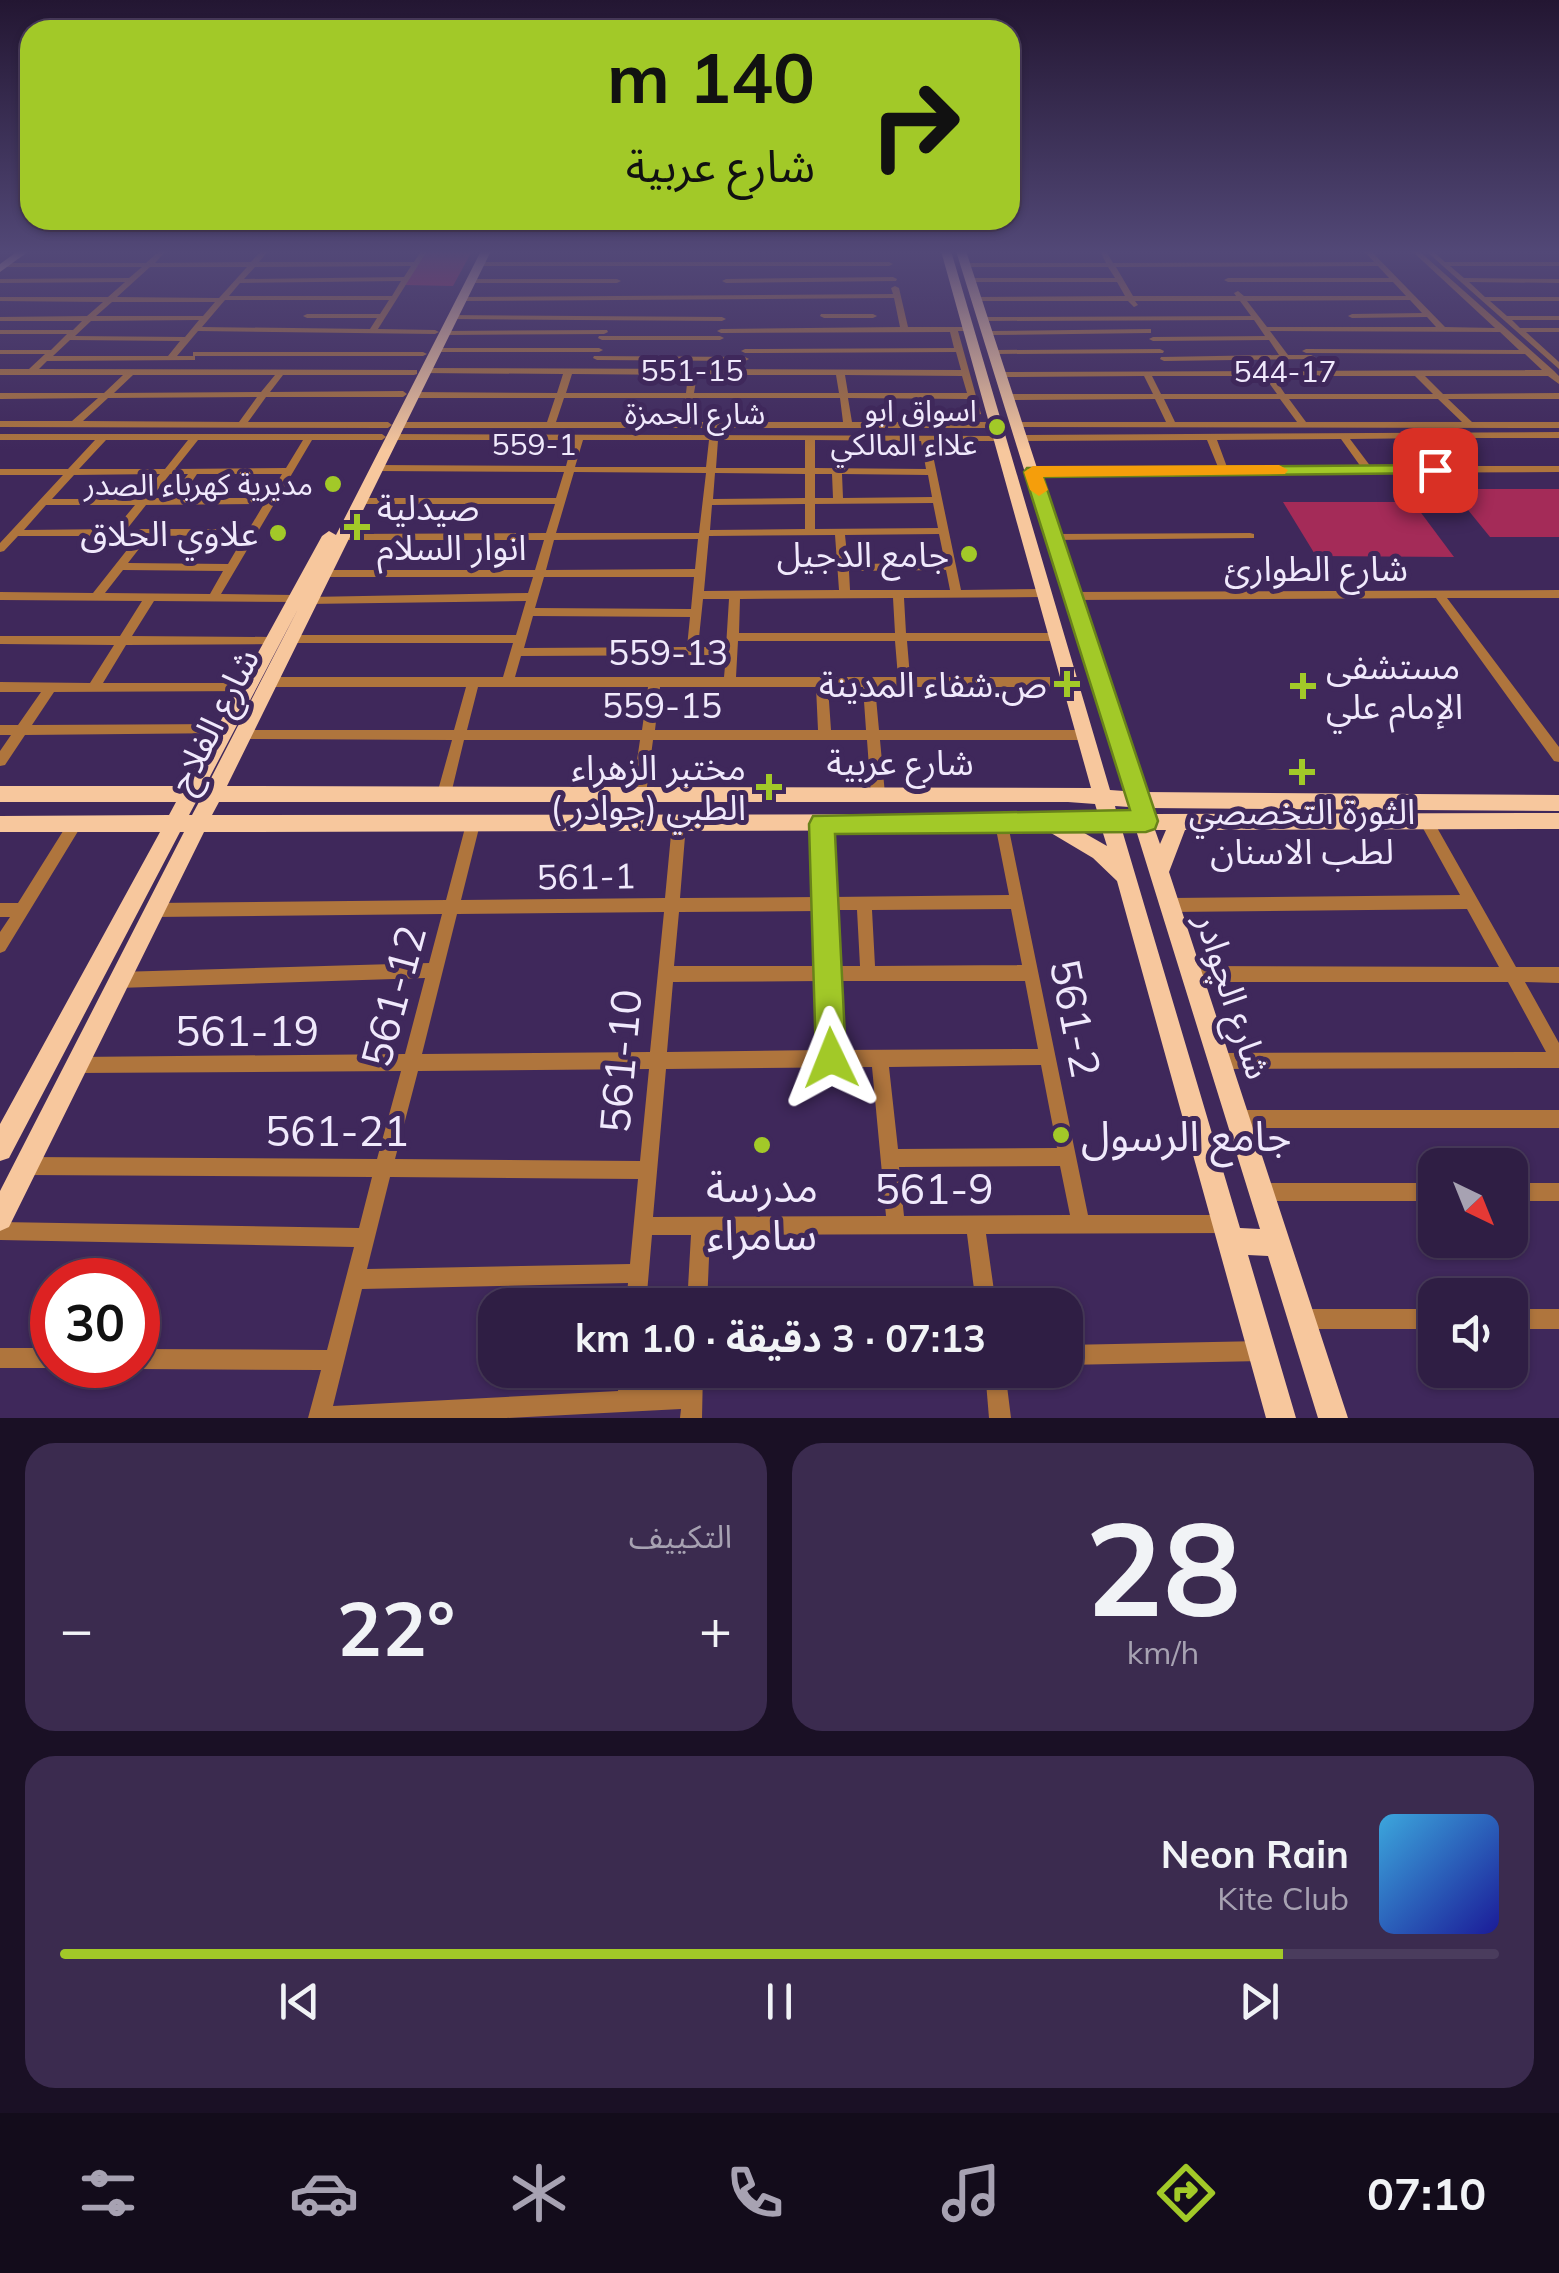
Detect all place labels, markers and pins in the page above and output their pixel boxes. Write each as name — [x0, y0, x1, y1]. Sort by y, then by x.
place label: اسواق ابو علااء المالكي — [831, 391, 977, 468]
marker: اسواق ابو علااء المالكي — [986, 416, 1008, 438]
pin — [1393, 428, 1478, 513]
place label: مديرية كهرباء الصدر — [83, 465, 313, 503]
marker: مديرية كهرباء الصدر — [322, 473, 344, 495]
place label: صيدلية انوار السلام — [377, 485, 527, 574]
place label: علاوي الحلاق — [80, 511, 258, 561]
marker: صيدلية انوار السلام — [346, 516, 368, 538]
marker: علاوي الحلاق — [267, 522, 289, 544]
place label: جامع الدجيل — [777, 532, 949, 581]
marker: جامع الدجيل — [958, 543, 980, 565]
place label: مستشفى الإمام علي — [1326, 644, 1463, 734]
place label: ص.شفاء المدينة — [819, 662, 1047, 706]
marker: ص.شفاء المدينة — [1056, 673, 1078, 695]
marker: مستشفى الإمام علي — [1290, 673, 1316, 699]
place label: مختبر الزهراء الطبي (جوادر ) — [550, 745, 746, 835]
marker: الثورة التخصصي لطب الاسنان — [1289, 759, 1315, 785]
marker: مختبر الزهراء الطبي (جوادر ) — [756, 774, 782, 800]
place label: الثورة التخصصي لطب الاسنان — [1189, 789, 1415, 873]
place label: جامع الرسول — [1081, 1109, 1292, 1168]
marker: جامع الرسول — [1050, 1124, 1072, 1146]
marker: مدرسة سامراء — [751, 1134, 773, 1156]
place label: مدرسة سامراء — [706, 1160, 818, 1261]

